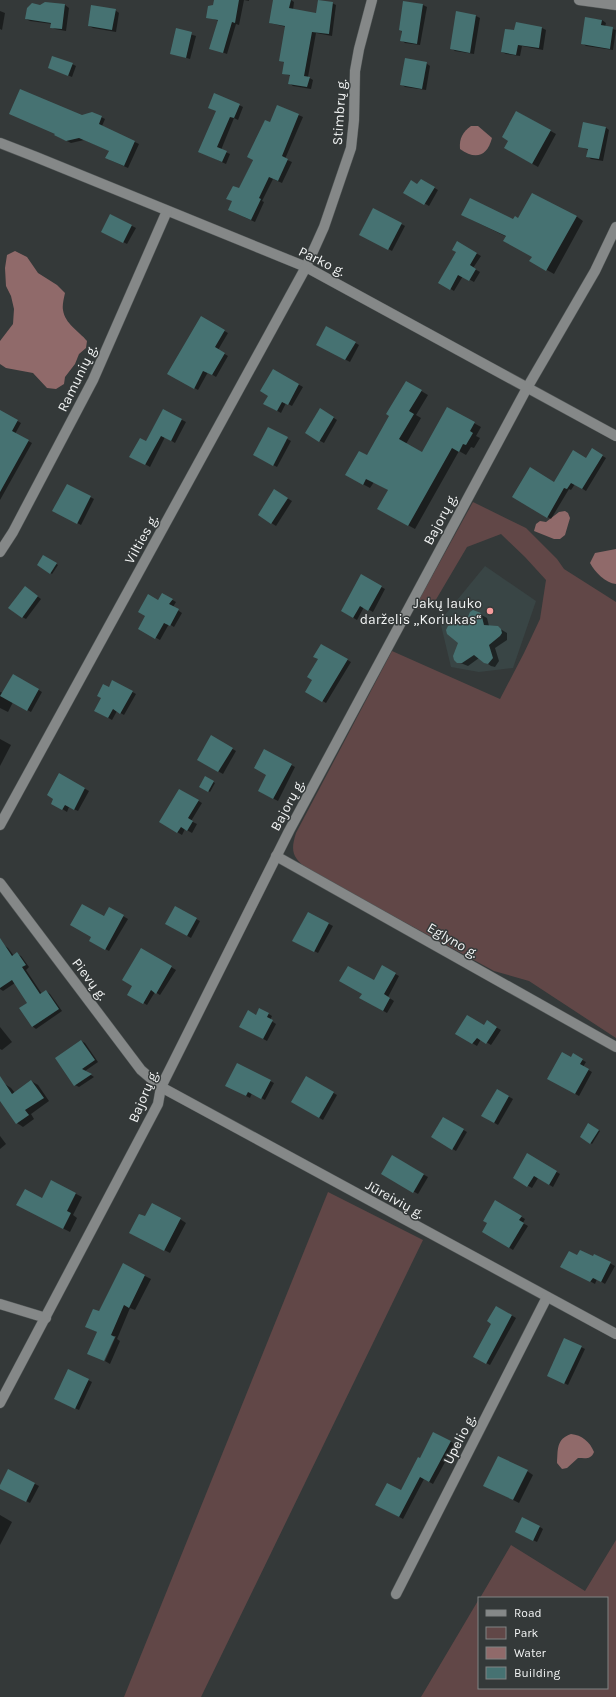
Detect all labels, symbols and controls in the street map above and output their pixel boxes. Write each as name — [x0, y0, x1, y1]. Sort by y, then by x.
street label: Stimbrų g. — [329, 78, 350, 146]
street label: Parko g. — [296, 243, 348, 280]
street label: Ramunių g. — [54, 341, 101, 415]
street label: Bajorų g. — [420, 490, 461, 548]
street label: Vilties g. — [121, 511, 162, 567]
place label: Jakų lauko darželis „Koriukas“ — [360, 595, 482, 628]
marker: Jakų lauko darželis „Koriukas“ — [485, 606, 495, 616]
street label: Bajorų g. — [267, 776, 308, 834]
street label: Eglyno g. — [424, 919, 482, 962]
street label: Pievų g. — [68, 955, 111, 1004]
street label: Bajorų g. — [125, 1067, 162, 1125]
street label: Jūreivių g. — [363, 1176, 427, 1223]
street label: Upelio g. — [440, 1411, 480, 1467]
legend — [478, 1597, 608, 1689]
text: Road — [514, 1606, 542, 1620]
text: Park — [514, 1626, 539, 1640]
text: Water — [514, 1646, 547, 1660]
text: Building — [514, 1666, 561, 1680]

